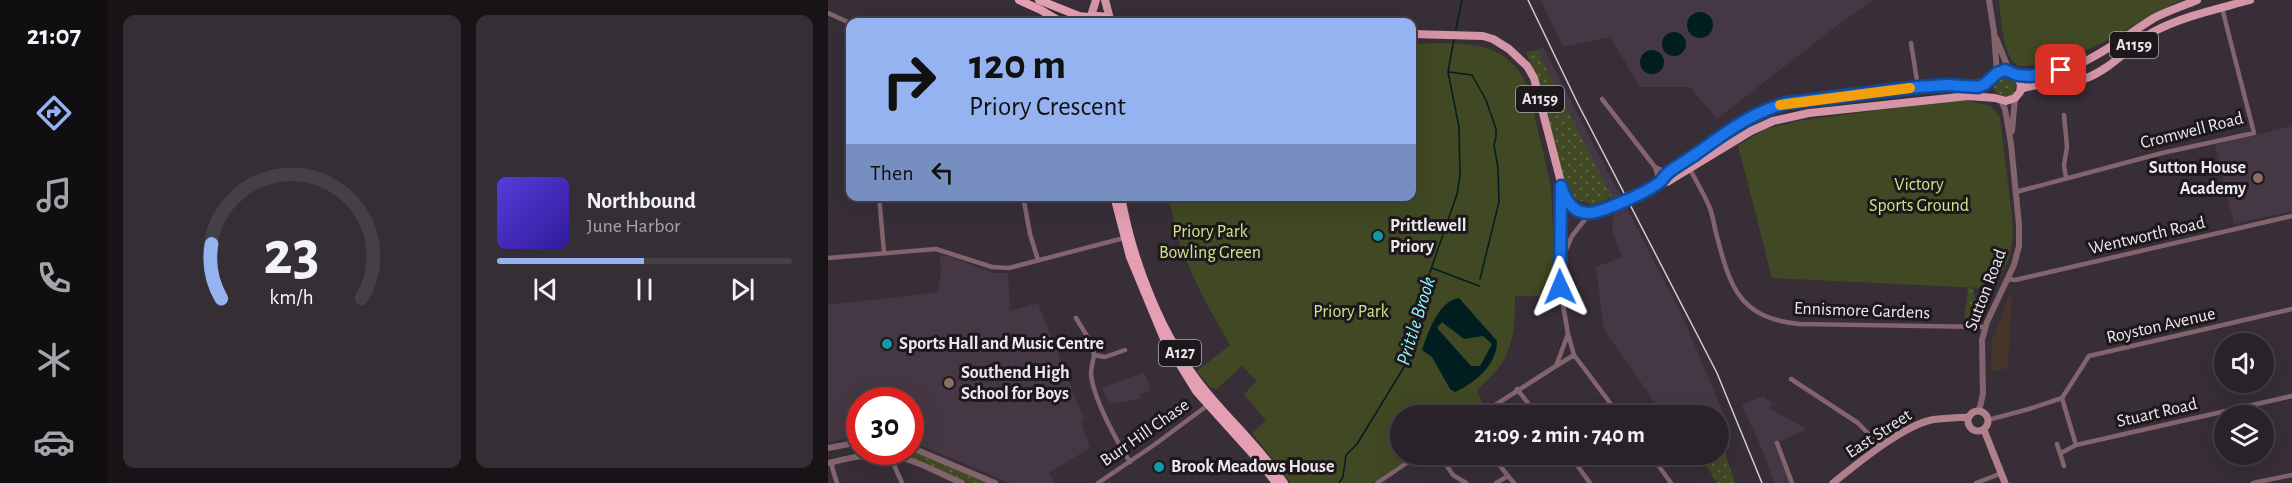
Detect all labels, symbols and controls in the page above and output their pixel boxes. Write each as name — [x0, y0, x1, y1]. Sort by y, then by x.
text: 21:07 — [27, 22, 81, 49]
road number: A1159 — [2110, 32, 2158, 58]
icon: right — [870, 42, 948, 120]
text: 120 m — [969, 44, 1066, 86]
pin — [2035, 44, 2086, 95]
icon: arrive — [2044, 53, 2077, 86]
road number: A1159 — [1516, 86, 1564, 112]
icon: directions — [33, 92, 75, 134]
text: Priory Crescent — [969, 93, 1126, 120]
street label: Cromwell Road — [2139, 110, 2245, 152]
icon: left — [926, 156, 959, 189]
place label: Sutton House Academy — [2149, 159, 2247, 198]
text: Then — [870, 162, 914, 184]
marker: Sutton House Academy — [2251, 171, 2265, 185]
icon: music — [33, 174, 75, 216]
park label: Victory Sports Ground — [1869, 176, 1969, 215]
text: Northbound — [587, 190, 696, 212]
street label: Wentworth Road — [2087, 214, 2207, 258]
text: June Harbor — [587, 216, 681, 236]
place label: Prittlewell Priory — [1390, 217, 1466, 256]
text: 23 — [264, 223, 320, 285]
park label: Priory Park Bowling Green — [1159, 223, 1261, 262]
marker: Prittlewell Priory — [1371, 229, 1385, 243]
street label: Sutton Road — [1962, 247, 2010, 333]
position arrow — [1528, 255, 1592, 319]
icon: phone — [33, 257, 75, 299]
icon: previous — [529, 273, 562, 306]
icon: pause — [628, 273, 661, 306]
icon: next — [726, 273, 759, 306]
water label: Prittle Brook — [1393, 274, 1439, 368]
text: km/h — [270, 287, 314, 308]
street label: Ennismore Gardens — [1794, 300, 1930, 322]
park label: Priory Park — [1313, 303, 1390, 321]
street label: Royston Avenue — [2105, 305, 2217, 347]
map controls — [2214, 333, 2274, 465]
button: sound — [2214, 333, 2274, 393]
place label: Sports Hall and Music Centre — [899, 335, 1104, 353]
marker: Sports Hall and Music Centre — [880, 337, 894, 351]
icon: climate — [33, 339, 75, 381]
road number: A127 — [1159, 340, 1201, 366]
place label: Southend High School for Boys — [961, 364, 1070, 403]
marker: Southend High School for Boys — [942, 376, 956, 390]
speed limit sign: 30 — [846, 387, 924, 465]
street label: Stuart Road — [2115, 395, 2199, 431]
street label: Burr Hill Chase — [1097, 396, 1193, 470]
button: layers — [2214, 405, 2274, 465]
street label: East Street — [1843, 406, 1915, 462]
icon: car — [33, 421, 75, 463]
text: 21:09 · 2 min · 740 m — [1474, 424, 1645, 446]
place label: Brook Meadows House — [1171, 458, 1334, 476]
marker: Brook Meadows House — [1152, 460, 1166, 474]

